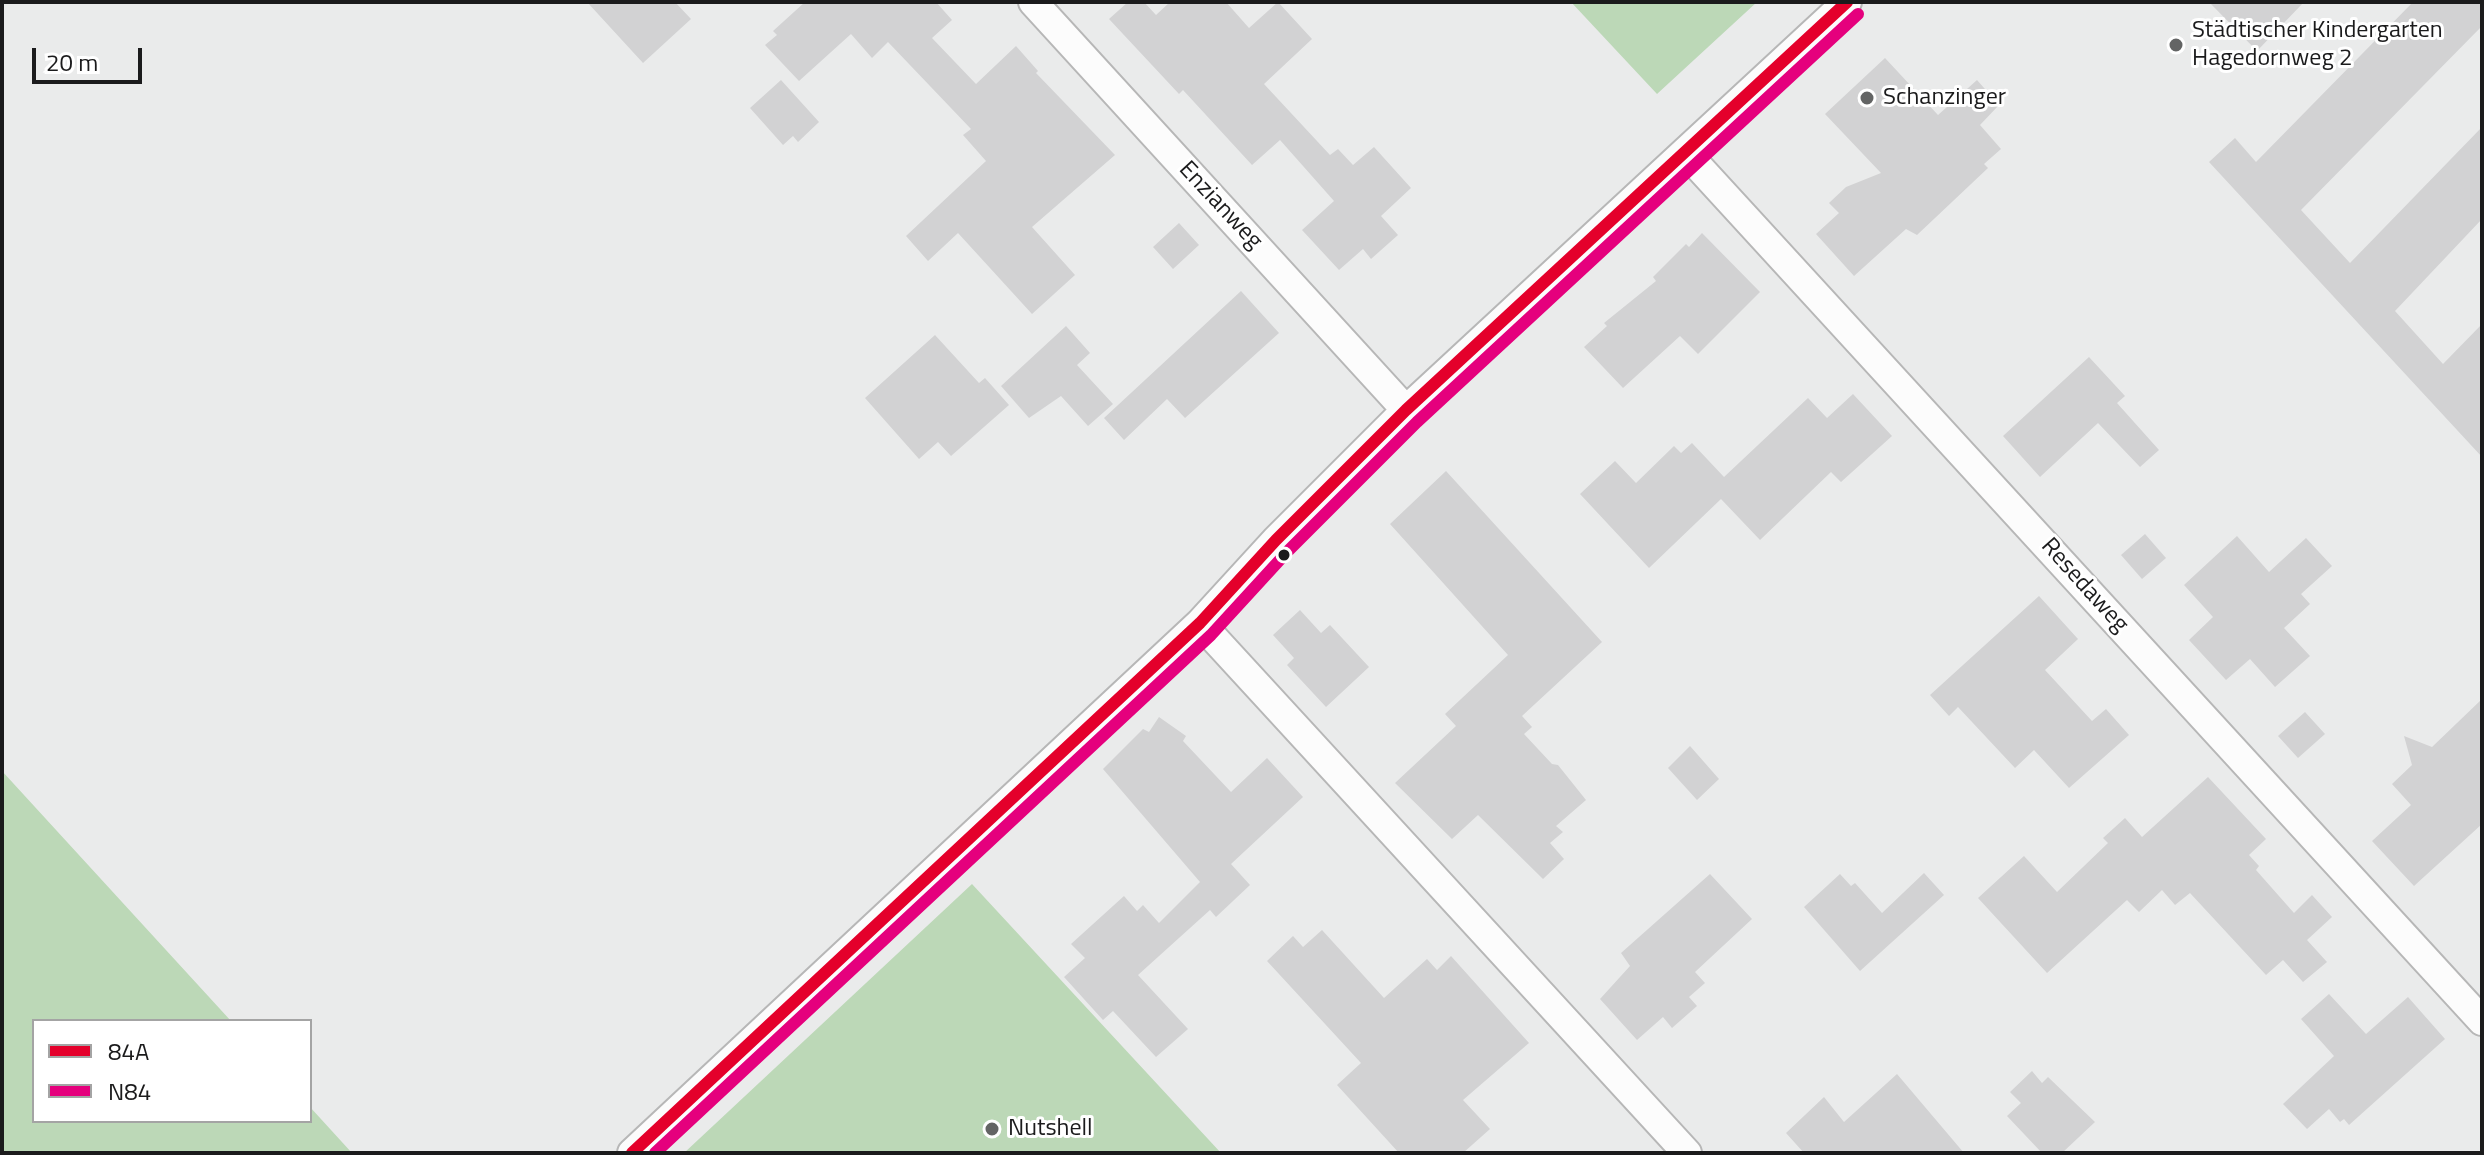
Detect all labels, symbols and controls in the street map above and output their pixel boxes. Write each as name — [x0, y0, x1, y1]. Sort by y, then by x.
place label: Städtischer Kindergarten Hagedornweg 2 — [2192, 17, 2443, 73]
scale bar — [36, 32, 146, 82]
marker: Städtischer Kindergarten Hagedornweg 2 — [2167, 36, 2185, 54]
text: 20 m — [46, 44, 98, 80]
place label: Schanzinger — [1883, 84, 2006, 112]
marker: Schanzinger — [1858, 89, 1876, 107]
street label: Enzianweg — [1172, 156, 1268, 256]
street label: Resedaweg — [2034, 533, 2134, 639]
unlabelled marker — [1276, 547, 1292, 563]
legend — [32, 1019, 312, 1123]
text: 84A — [108, 1033, 149, 1069]
text: N84 — [108, 1073, 151, 1109]
place label: Nutshell — [1008, 1115, 1093, 1143]
marker: Nutshell — [983, 1120, 1001, 1138]

